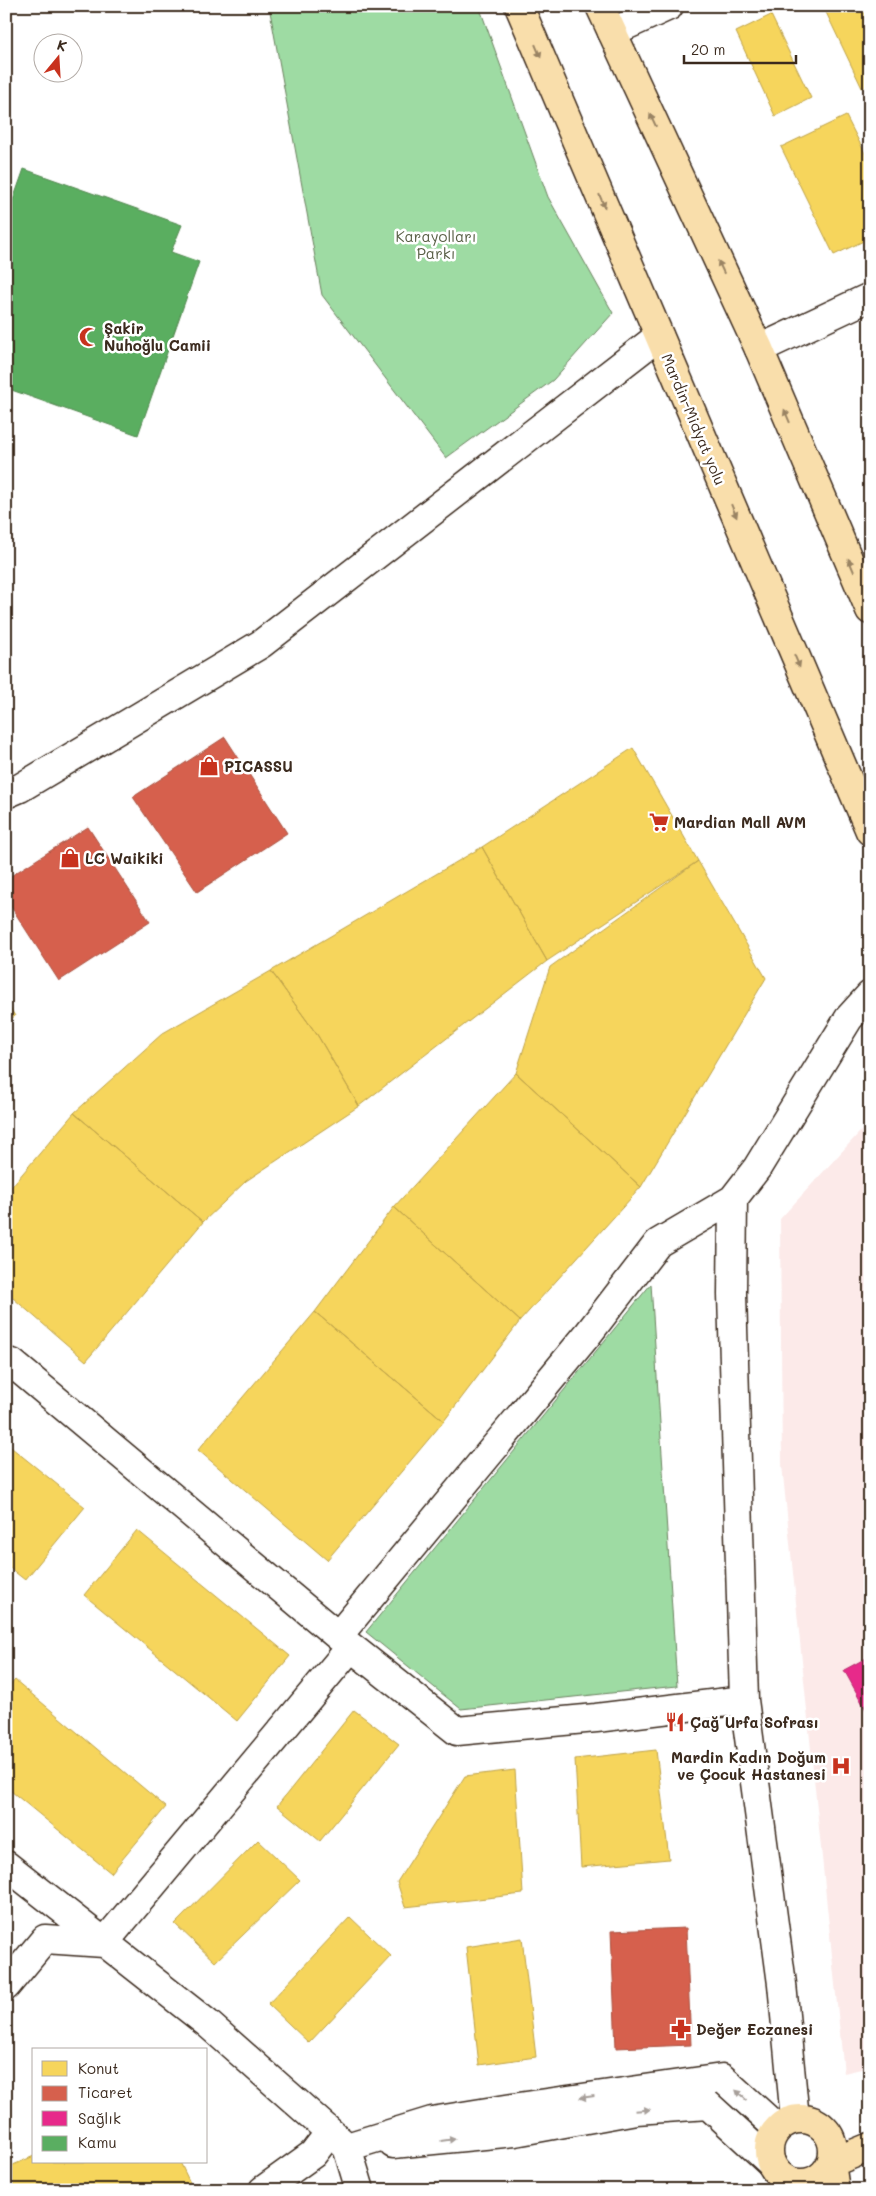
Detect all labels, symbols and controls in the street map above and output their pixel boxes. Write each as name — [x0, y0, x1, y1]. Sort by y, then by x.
north arrow — [32, 32, 82, 82]
scale bar — [684, 32, 796, 64]
text: K — [55, 35, 69, 56]
text: 20 m — [691, 39, 725, 59]
one-way arrow — [534, 44, 542, 59]
one-way arrow — [648, 113, 656, 127]
one-way arrow — [598, 194, 606, 208]
park label: Karayolları Parkı — [395, 226, 477, 263]
one-way arrow — [717, 260, 725, 275]
place label: Şakir Nuhoğlu Camii — [104, 318, 211, 355]
mosque icon: Şakir Nuhoğlu Camii — [78, 326, 100, 348]
street label: Mardin-Midyat yolu — [657, 350, 731, 488]
one-way arrow — [783, 408, 791, 423]
one-way arrow — [730, 504, 738, 518]
one-way arrow — [846, 558, 854, 572]
one-way arrow — [794, 654, 802, 668]
shop icon: PICASSU — [198, 755, 220, 777]
place label: PICASSU — [224, 756, 293, 776]
supermarket icon: Mardian Mall AVM — [648, 811, 670, 833]
place label: Mardian Mall AVM — [674, 812, 806, 832]
shop icon: LC Waikiki — [59, 847, 81, 869]
place label: LC Waikiki — [85, 848, 164, 868]
restaurant icon: Çağ Urfa Sofrası — [664, 1711, 686, 1733]
place label: Çağ Urfa Sofrası — [690, 1712, 819, 1732]
place label: Mardin Kadın Doğum ve Çocuk Hastanesi — [671, 1747, 826, 1784]
hospital icon: Mardin Kadın Doğum ve Çocuk Hastanesi — [830, 1755, 852, 1777]
pharmacy icon: Değer Eczanesi — [670, 2018, 692, 2040]
place label: Değer Eczanesi — [696, 2019, 813, 2039]
legend — [32, 2048, 208, 2164]
text: Konut — [78, 2058, 119, 2078]
text: Ticaret — [78, 2082, 133, 2102]
one-way arrow — [736, 2089, 748, 2101]
one-way arrow — [579, 2093, 595, 2101]
one-way arrow — [635, 2106, 651, 2114]
text: Sağlık — [78, 2108, 121, 2128]
text: Kamu — [78, 2132, 117, 2152]
one-way arrow — [440, 2136, 456, 2144]

